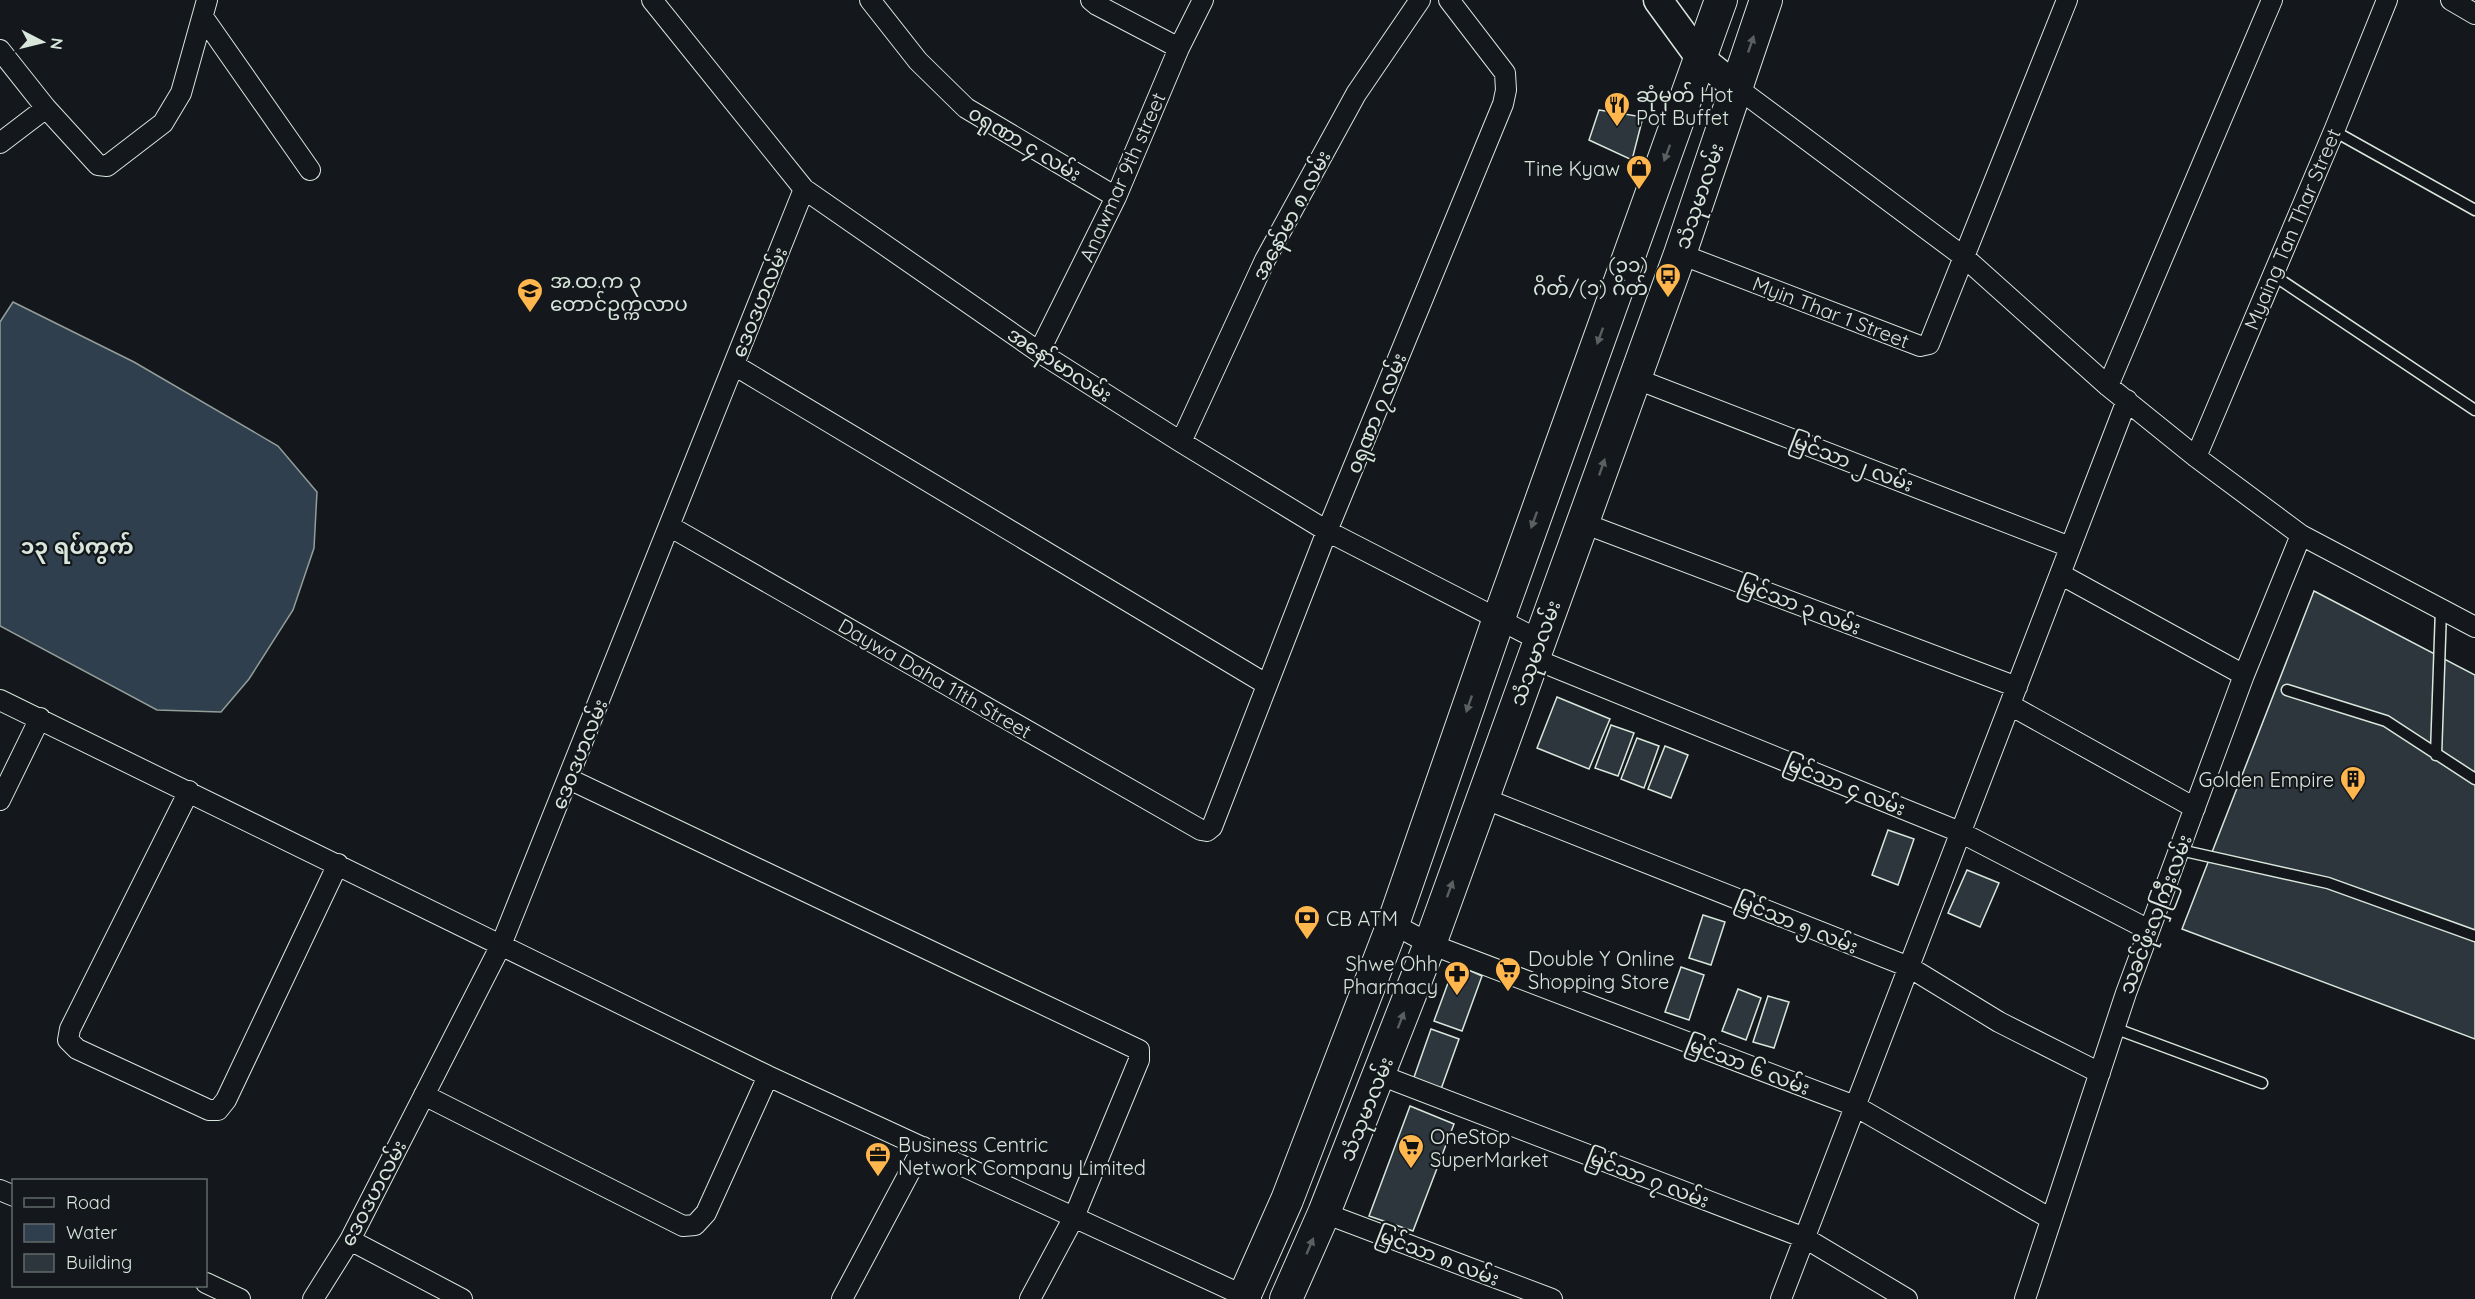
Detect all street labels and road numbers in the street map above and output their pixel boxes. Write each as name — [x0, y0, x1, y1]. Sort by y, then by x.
street label: Anawmar 9th street — [1073, 88, 1171, 266]
street label: ၀ရုဏာ ၄ လမ်း — [962, 99, 1086, 191]
street label: Myaing Tan Thar Street — [2238, 124, 2346, 333]
street label: သံသုမာလမ်း — [1668, 139, 1734, 254]
street label: အနော်မာ ၈ လမ်း — [1245, 145, 1339, 286]
street label: ဒေဝဒဟလမ်း — [725, 243, 792, 361]
street label: Myin Thar 1 Street — [1749, 271, 1913, 353]
street label: အနော်မာလမ်း — [1001, 320, 1118, 410]
street label: ၀ရုဏာ ၇ လမ်း — [1340, 349, 1416, 479]
street label: မြင်သာ ၂ လမ်း — [1785, 426, 1918, 501]
street label: မြင်သာ ၃ လမ်း — [1734, 569, 1865, 644]
street label: သံသုမာလမ်း — [1503, 596, 1570, 711]
street label: Daywa Daha 11th Street — [834, 612, 1036, 744]
street label: ဒေဝဒဟလမ်း — [545, 695, 612, 813]
street label: မြင်သာ ၄ လမ်း — [1779, 748, 1910, 824]
street label: သခင်ဖိုးလှကြီးလမ်း — [2112, 830, 2202, 999]
street label: မြင်သာ ၅ လမ်း — [1730, 886, 1862, 963]
street label: မြင်သာ ၆ လမ်း — [1681, 1029, 1814, 1104]
street label: သံသုမာလမ်း — [1333, 1053, 1403, 1167]
street label: ဒေဝဒဟလမ်း — [334, 1135, 411, 1250]
street label: မြင်သာ ၇ လမ်း — [1582, 1142, 1713, 1217]
street label: မြင်သာ ၈ လမ်း — [1372, 1220, 1503, 1295]

